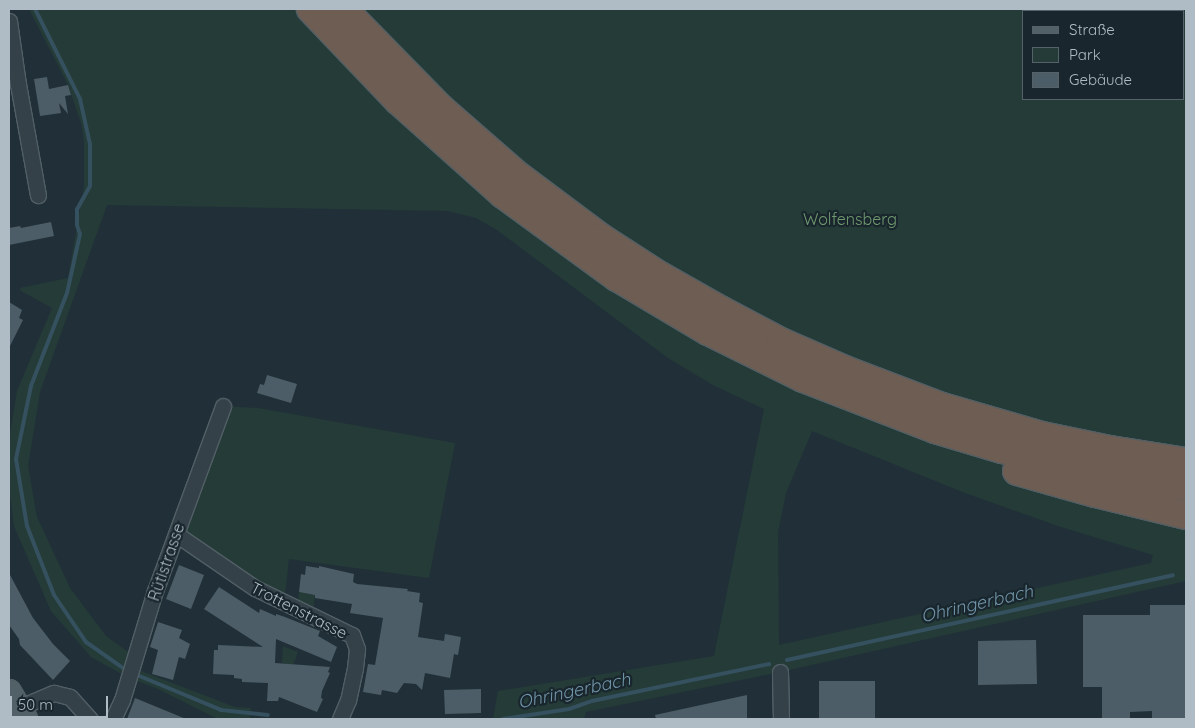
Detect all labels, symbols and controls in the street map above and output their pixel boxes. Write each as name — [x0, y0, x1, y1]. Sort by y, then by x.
legend — [1022, 10, 1185, 100]
text: Straße — [1069, 20, 1115, 39]
text: Park — [1069, 45, 1101, 64]
text: Gebäude — [1069, 70, 1132, 89]
park label: Wolfensberg — [803, 209, 897, 229]
street label: Rütistrasse — [144, 521, 188, 603]
street label: Trottenstrasse — [247, 577, 351, 643]
water label: Ohringerbach — [919, 581, 1035, 627]
water label: Ohringerbach — [516, 669, 632, 713]
scale bar — [12, 686, 110, 718]
text: 50 m — [18, 695, 53, 714]

